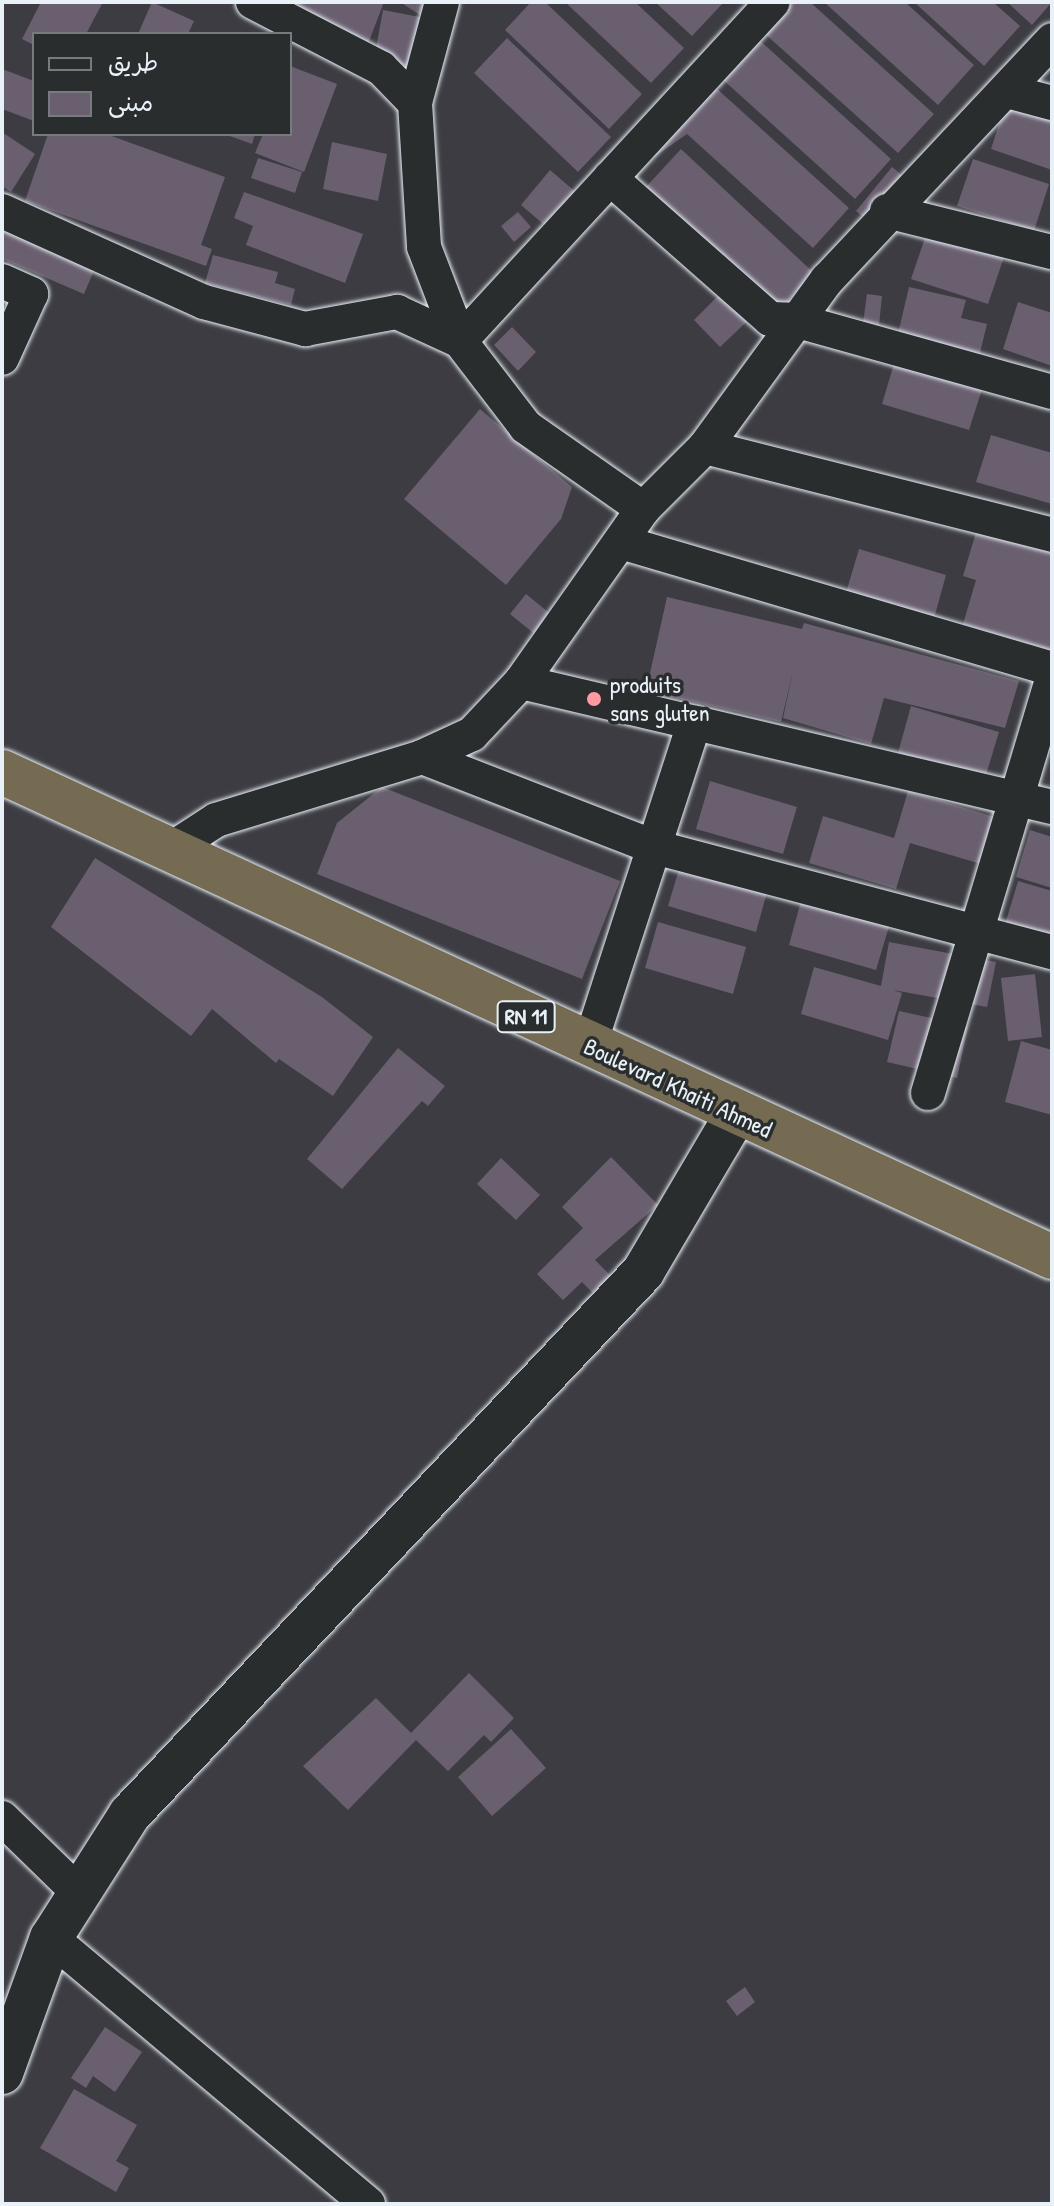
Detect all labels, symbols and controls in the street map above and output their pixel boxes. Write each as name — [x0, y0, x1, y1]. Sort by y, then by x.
legend — [32, 32, 292, 136]
text: طريق — [108, 46, 158, 78]
text: مبنى — [108, 86, 153, 118]
place label: produits sans gluten — [610, 671, 710, 727]
marker: produits sans gluten — [585, 690, 603, 708]
road number: RN 11 — [496, 999, 556, 1035]
street label: Boulevard Khaiti Ahmed — [579, 1032, 777, 1144]

